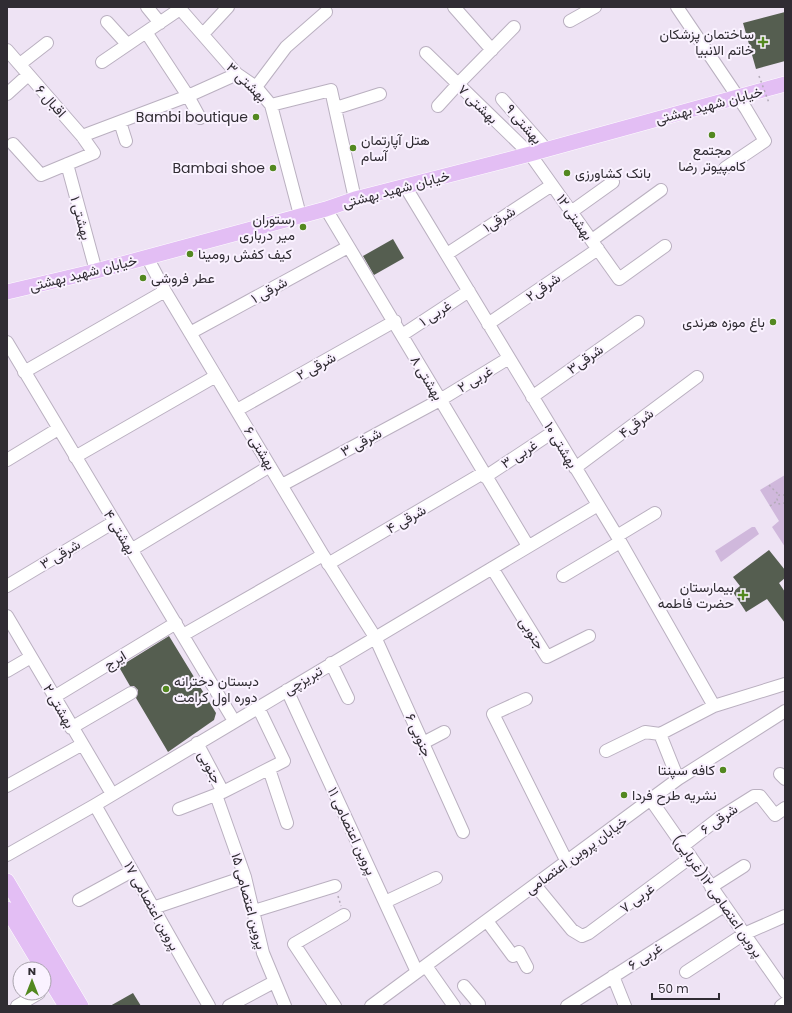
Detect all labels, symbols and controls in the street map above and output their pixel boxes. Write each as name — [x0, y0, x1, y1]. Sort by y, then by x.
place label: ساختمان پزشکان خاتم الانبیا — [660, 24, 754, 60]
marker: ساختمان پزشکان خاتم الانبیا — [757, 36, 769, 48]
street label: بهشتی ۳ — [222, 57, 272, 107]
street label: اقبال ۶ — [31, 80, 71, 122]
street label: بهشتی ۷ — [453, 80, 503, 128]
street label: خیابان شهید بهشتی — [653, 81, 765, 129]
street label: بهشتی ۹ — [501, 100, 547, 148]
place label: Bambi boutique — [136, 107, 248, 127]
marker: Bambi boutique — [251, 112, 261, 122]
place label: هتل آپارتمان آسام — [361, 130, 430, 166]
marker: مجتمع کامپیوتر رضا — [707, 130, 717, 140]
place label: مجتمع کامپیوتر رضا — [678, 140, 746, 176]
marker: هتل آپارتمان آسام — [348, 143, 358, 153]
place label: Bambai shoe — [173, 158, 265, 178]
marker: Bambai shoe — [268, 163, 278, 173]
place label: بانک کشاورزی — [575, 163, 651, 183]
street label: خیابان شهید بهشتی — [340, 165, 452, 213]
marker: بانک کشاورزی — [562, 168, 572, 178]
street label: بهشتی ۱۲ — [552, 190, 598, 244]
street label: بهشتی ۱ — [66, 194, 96, 242]
street label: شرقی۱ — [479, 201, 519, 237]
place label: رستوران میر درباری — [239, 209, 295, 245]
marker: رستوران میر درباری — [298, 222, 308, 232]
place label: کیف کفش رومینا — [198, 244, 292, 264]
marker: کیف کفش رومینا — [185, 249, 195, 259]
street label: خیابان شهید بهشتی — [27, 250, 139, 296]
place label: عطر فروشی — [151, 268, 215, 288]
street label: شرقی۲ — [522, 268, 564, 306]
street label: شرقی ۱ — [247, 272, 291, 308]
marker: عطر فروشی — [138, 273, 148, 283]
street label: غربی ۱ — [415, 295, 455, 331]
place label: باغ موزه هرندی — [682, 312, 765, 333]
marker: باغ موزه هرندی — [768, 317, 778, 327]
street label: شرقی۳ — [563, 339, 607, 379]
street label: شرقی ۲ — [293, 347, 339, 385]
street label: بهشتی ۸ — [406, 352, 448, 404]
street label: غربی ۲ — [454, 361, 496, 397]
street label: شرقی۴ — [614, 403, 658, 443]
street label: بهشتی ۱۰ — [539, 418, 583, 472]
street label: بهشتی ۶ — [239, 422, 281, 474]
street label: شرقی ۳ — [337, 423, 385, 461]
street label: غربی ۳ — [497, 435, 541, 473]
street label: شرقی ۴ — [383, 500, 429, 538]
street label: بهشتی ۴ — [99, 506, 141, 558]
street label: ۳ شرقی — [36, 534, 84, 574]
place label: بیمارستان حضرت فاطمه — [658, 577, 734, 613]
marker: بیمارستان حضرت فاطمه — [737, 589, 749, 601]
street label: جنوبی — [514, 613, 550, 653]
street label: ایرج — [100, 646, 130, 675]
street label: تبریزچی — [280, 661, 326, 699]
place label: دبستان دخترانه دوره اول کرامت — [174, 671, 259, 707]
street label: بهشتی ۲ — [38, 680, 80, 732]
marker: دبستان دخترانه دوره اول کرامت — [161, 684, 171, 694]
street label: جنوبی ۶ — [401, 710, 437, 760]
street label: جنوبی — [193, 747, 227, 787]
place label: کافه سپنتا — [658, 760, 715, 780]
marker: کافه سپنتا — [718, 765, 728, 775]
street label: پروین اعتصامی ۱۱ — [323, 784, 381, 878]
place label: نشریه طرح فردا — [632, 785, 717, 806]
marker: نشریه طرح فردا — [619, 790, 629, 800]
street label: شرقی ۶ — [696, 799, 742, 839]
street label: خیابان پروین اعتصامی — [521, 811, 631, 899]
street label: پروین اعتصامی ۱۲(غربایی) — [668, 830, 768, 962]
street label: پروین اعتصامی ۱۵ — [227, 851, 272, 952]
street label: پروین اعتصامی ۱۷ — [119, 858, 185, 954]
street label: غربی ۷ — [615, 878, 659, 918]
street label: غربی ۶ — [624, 937, 666, 975]
north arrow — [12, 961, 52, 1001]
text: N — [28, 963, 36, 979]
scale bar — [652, 975, 719, 1001]
text: 50 m — [658, 980, 689, 997]

